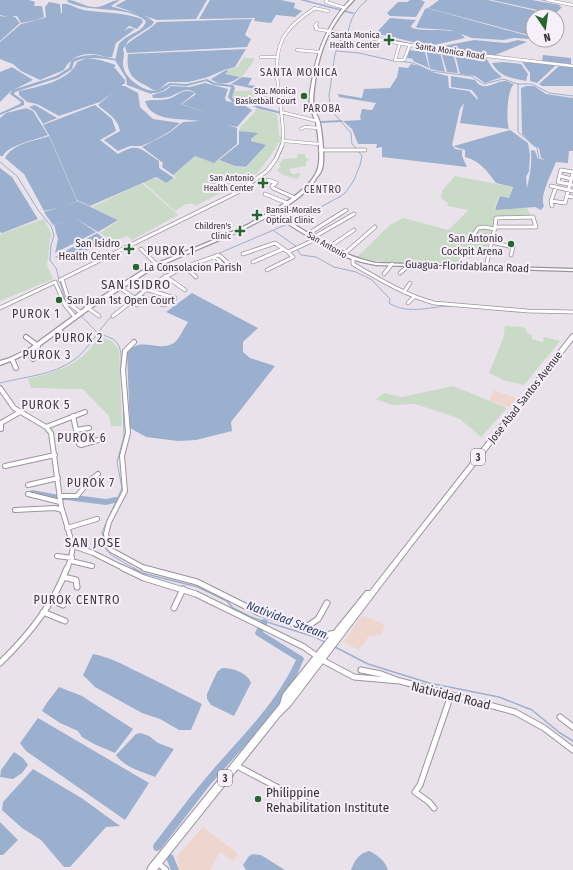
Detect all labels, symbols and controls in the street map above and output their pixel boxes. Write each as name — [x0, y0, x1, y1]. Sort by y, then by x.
north arrow — [525, 8, 565, 48]
place label: Santa Monica Health Center — [330, 30, 381, 50]
text: N — [542, 30, 552, 44]
marker: Santa Monica Health Center — [383, 34, 395, 46]
street label: Santa Monica Road — [415, 41, 486, 61]
district label: SANTA MONICA — [260, 66, 338, 79]
place label: Sta. Monica Basketball Court — [236, 86, 297, 106]
marker: Sta. Monica Basketball Court — [299, 91, 309, 101]
district label: PAROBA — [303, 103, 341, 115]
place label: San Antonio Health Center — [204, 173, 255, 193]
marker: San Antonio Health Center — [257, 177, 269, 189]
district label: CENTRO — [304, 184, 342, 196]
place label: Bansil-Morales Optical Clinic — [266, 205, 321, 225]
marker: Bansil-Morales Optical Clinic — [251, 209, 263, 221]
place label: Children's Clinic — [195, 221, 231, 241]
marker: Children's Clinic — [234, 225, 246, 237]
street label: San Antonio — [305, 230, 349, 261]
place label: San Antonio Cockpit Arena — [441, 232, 503, 258]
place label: San Isidro Health Center — [59, 237, 120, 263]
marker: San Antonio Cockpit Arena — [506, 239, 516, 249]
marker: San Isidro Health Center — [123, 243, 135, 255]
district label: PUROK 1 — [147, 244, 195, 258]
street label: Guagua-Floridablanca Road — [405, 258, 529, 275]
place label: La Consolacion Parish — [144, 261, 242, 274]
marker: La Consolacion Parish — [131, 262, 141, 272]
district label: SAN ISIDRO — [101, 277, 171, 292]
place label: San Juan 1st Open Court — [67, 294, 175, 307]
marker: San Juan 1st Open Court — [54, 295, 64, 305]
district label: PUROK 1 — [12, 307, 60, 321]
district label: PUROK 2 — [55, 331, 103, 345]
district label: PUROK 3 — [23, 348, 71, 362]
street label: Jose Abad Santos Avenue — [485, 349, 565, 446]
district label: PUROK 5 — [22, 398, 70, 412]
district label: PUROK 6 — [57, 431, 107, 445]
road number: 3 — [471, 449, 485, 465]
district label: PUROK 7 — [67, 476, 115, 490]
district label: SAN JOSE — [65, 535, 121, 550]
district label: PUROK CENTRO — [33, 593, 121, 607]
water label: Natividad Stream — [245, 598, 329, 642]
street label: Natividad Road — [410, 678, 492, 713]
road number: 3 — [218, 770, 232, 786]
place label: Philippine Rehabilitation Institute — [266, 785, 389, 815]
marker: Philippine Rehabilitation Institute — [253, 794, 263, 804]

